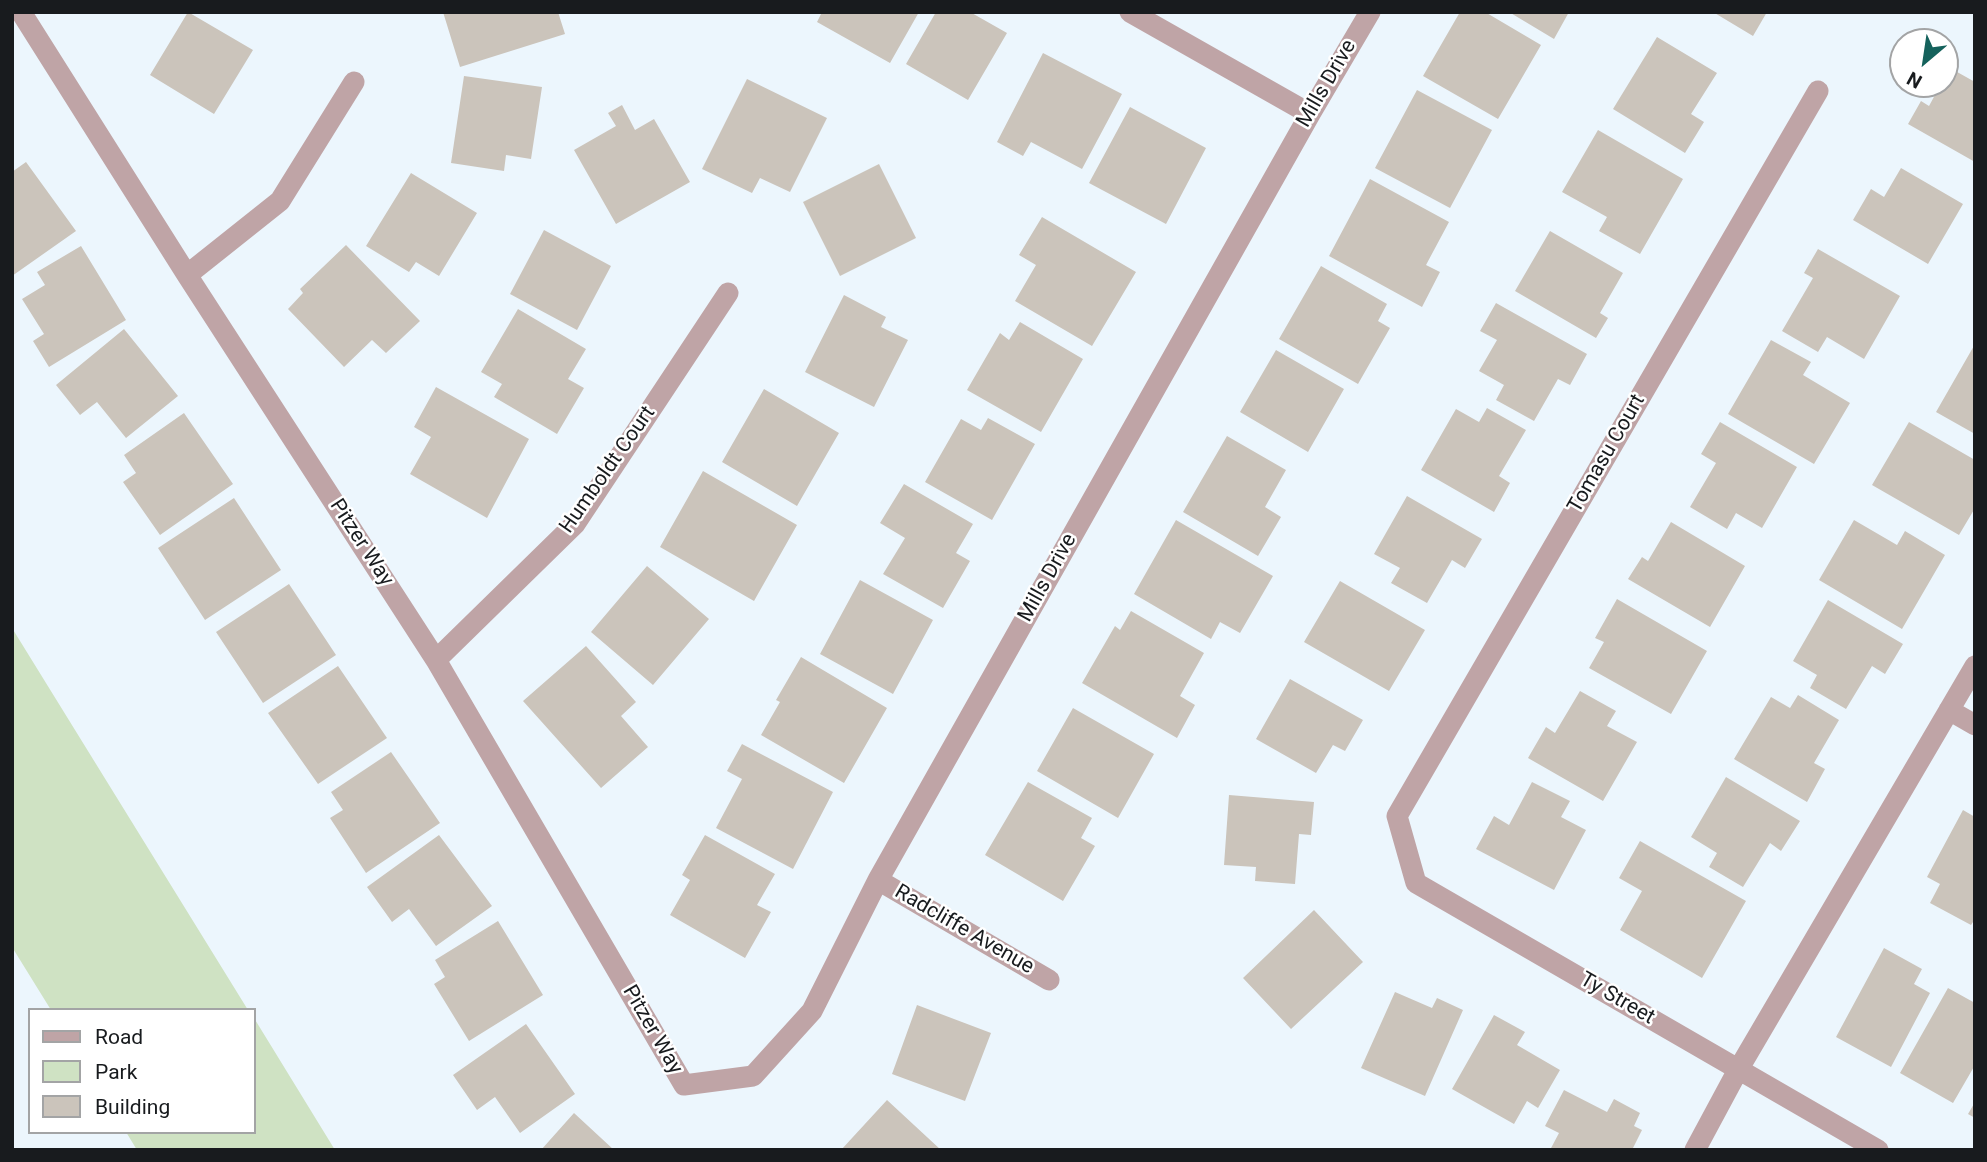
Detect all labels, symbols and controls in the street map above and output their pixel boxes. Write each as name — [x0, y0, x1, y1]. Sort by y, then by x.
north arrow — [1889, 28, 1959, 98]
street label: Mills Drive — [1292, 36, 1362, 132]
text: N — [1903, 67, 1926, 93]
street label: Tomasu Court — [1563, 390, 1651, 518]
street label: Humboldt Court — [555, 402, 661, 538]
street label: Pitzer Way — [324, 495, 398, 591]
street label: Mills Drive — [1013, 530, 1083, 626]
street label: Radcliffe Avenue — [890, 880, 1038, 980]
street label: Ty Street — [1575, 968, 1659, 1030]
street label: Pitzer Way — [616, 981, 688, 1079]
legend — [28, 1008, 256, 1134]
text: Road — [95, 1025, 143, 1049]
text: Park — [95, 1060, 137, 1084]
text: Building — [95, 1095, 170, 1119]

